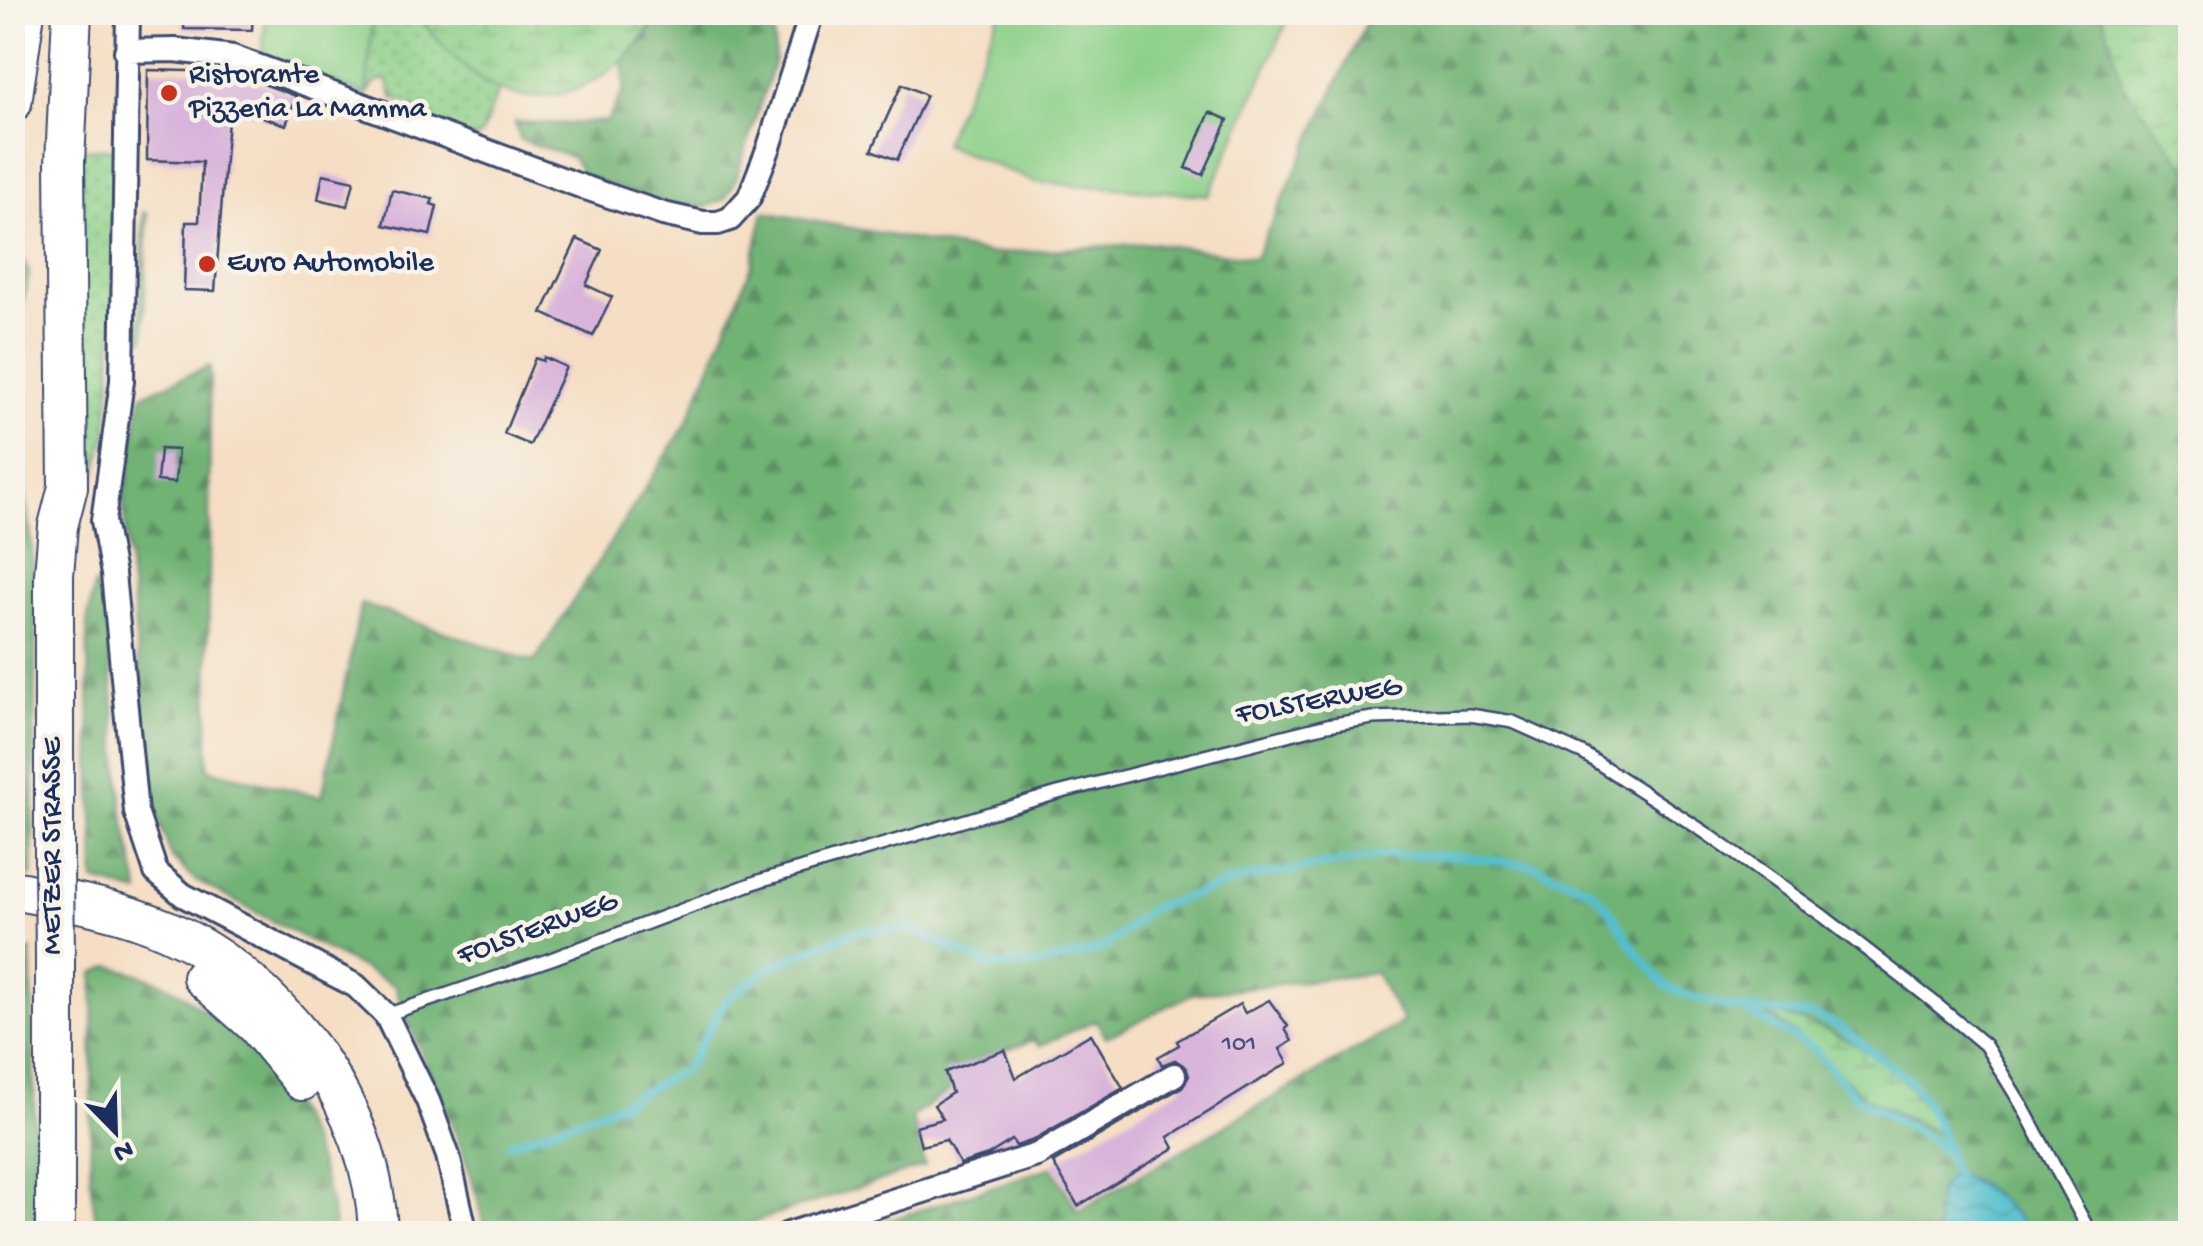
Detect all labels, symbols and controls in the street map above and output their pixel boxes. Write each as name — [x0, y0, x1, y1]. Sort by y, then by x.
place label: Ristorante Pizzeria La Mamma — [188, 59, 428, 128]
marker: Ristorante Pizzeria La Mamma — [158, 82, 180, 104]
place label: Euro Automobile — [227, 247, 434, 282]
marker: Euro Automobile — [196, 253, 218, 275]
street label: FOLSTERWEG — [1233, 670, 1406, 734]
street label: METZER STRASSE — [37, 736, 72, 955]
street label: FOLSTERWEG — [452, 885, 624, 975]
house number: 101 — [1221, 1031, 1256, 1060]
north arrow — [65, 1081, 165, 1181]
text: N — [108, 1131, 138, 1169]

